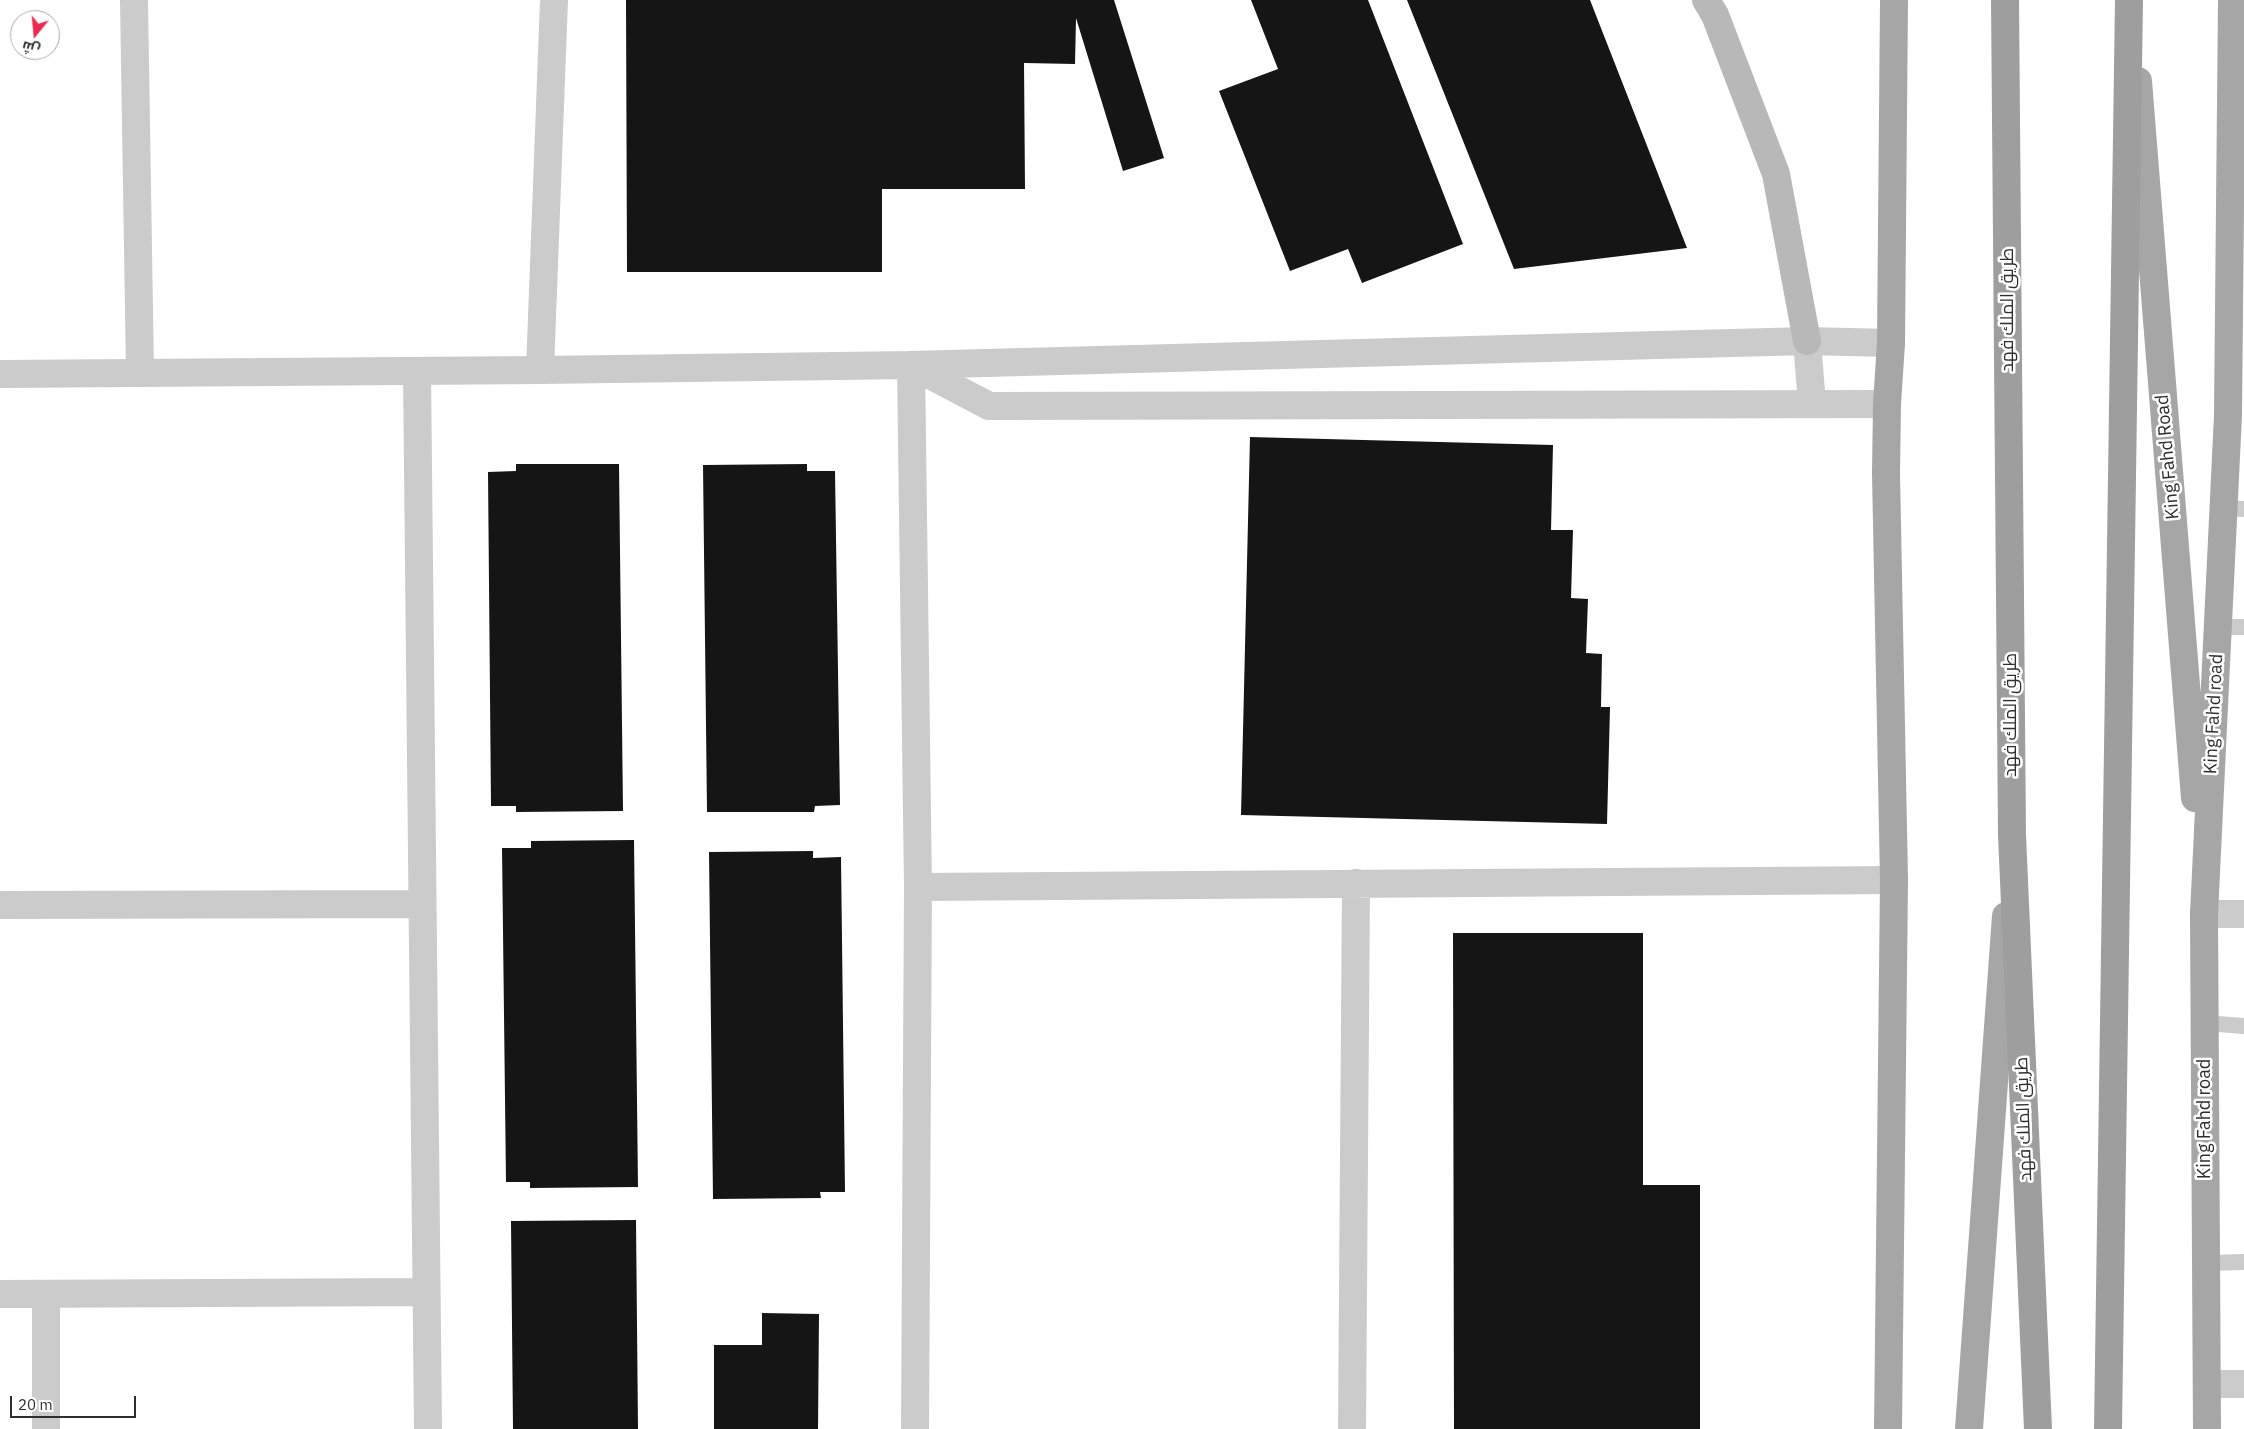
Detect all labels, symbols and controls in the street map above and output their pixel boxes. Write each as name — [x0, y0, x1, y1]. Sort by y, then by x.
north arrow — [10, 10, 60, 60]
text: ش — [20, 37, 42, 60]
street label: طريق الملك فهد — [1997, 248, 2019, 372]
street label: King Fahd Road — [2152, 394, 2184, 520]
street label: طريق الملك فهد — [2000, 653, 2022, 777]
street label: King Fahd road — [2200, 653, 2228, 775]
street label: طريق الملك فهد — [2011, 1057, 2037, 1181]
street label: King Fahd road — [2194, 1059, 2216, 1179]
scale bar — [12, 1386, 139, 1418]
text: 20 m — [18, 1395, 53, 1414]

